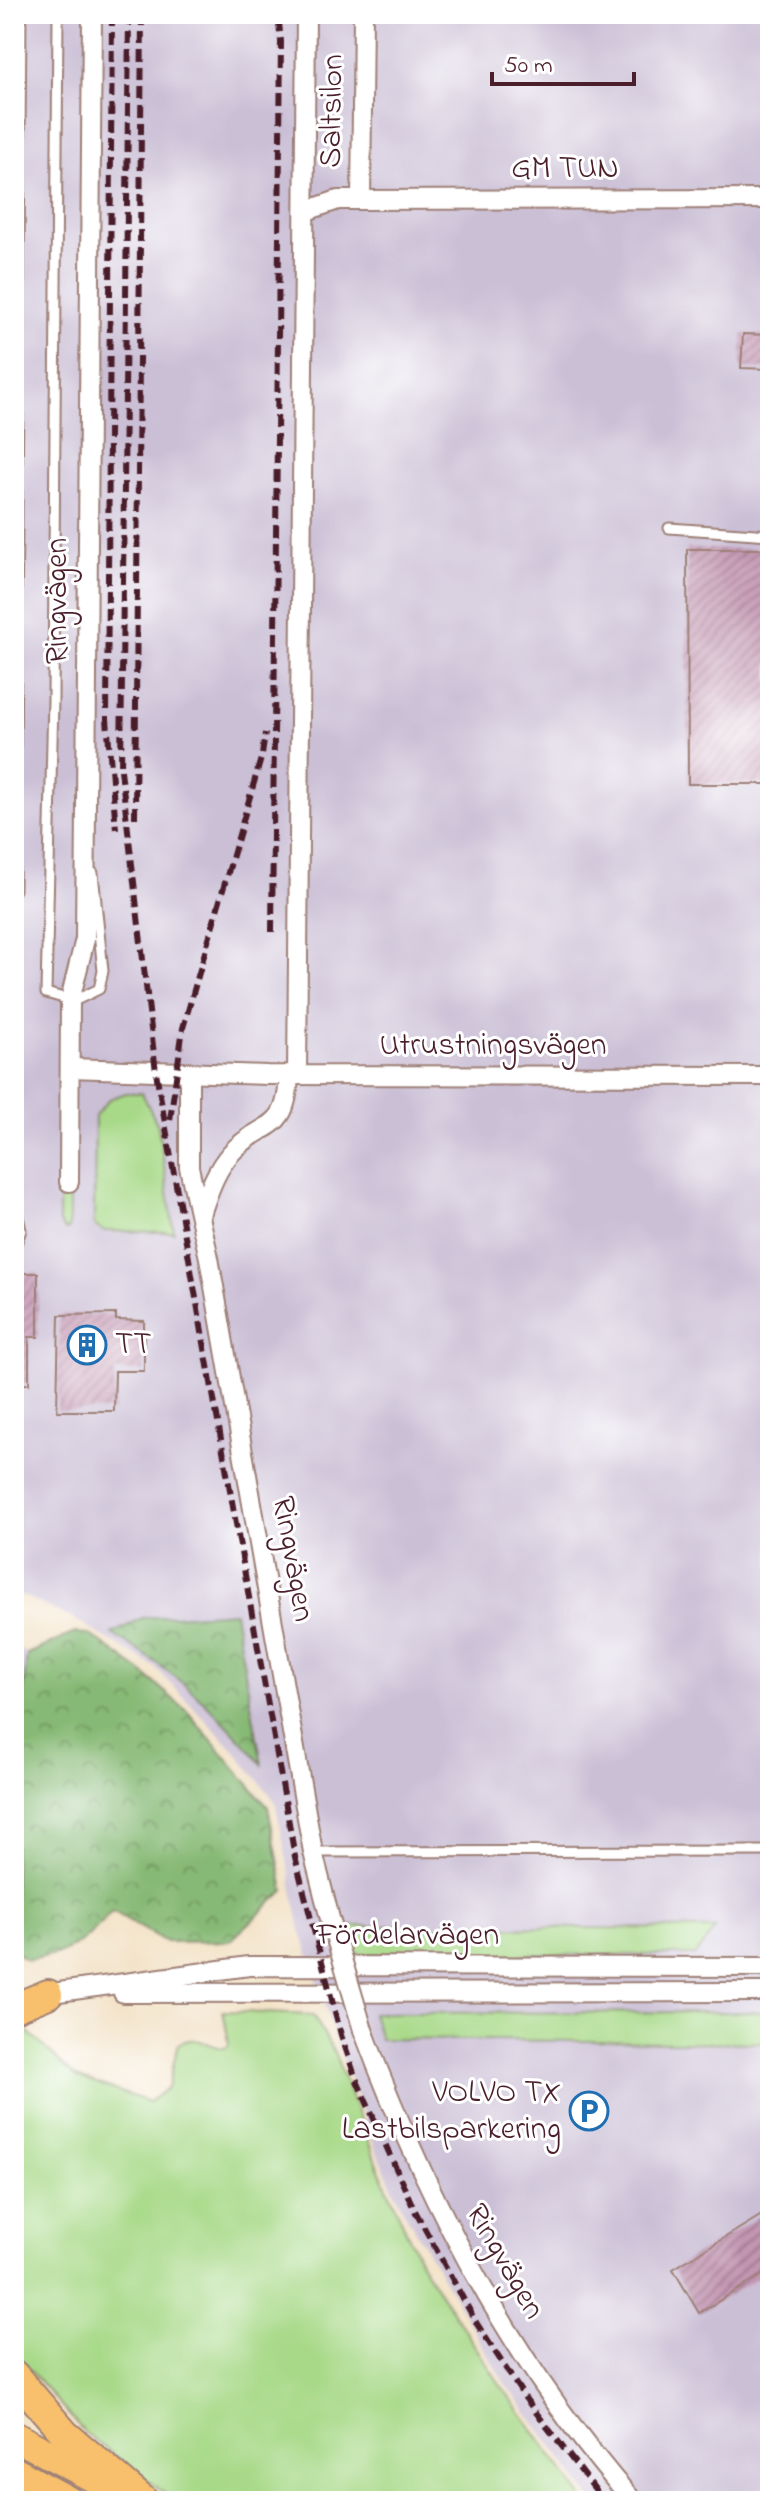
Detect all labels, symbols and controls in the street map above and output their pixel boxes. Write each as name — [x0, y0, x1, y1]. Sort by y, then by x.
scale bar — [492, 36, 634, 86]
text: 50 m — [504, 49, 553, 84]
street label: Saltsilon — [309, 54, 357, 168]
street label: GM TUN — [511, 146, 619, 193]
street label: Ringvägen — [35, 538, 82, 664]
street label: Utrustningsvägen — [379, 1023, 607, 1070]
place label: TT — [115, 1322, 152, 1369]
building icon: TT — [66, 1324, 108, 1366]
street label: Ringvägen — [258, 1493, 326, 1625]
street label: Fördelarvägen — [316, 1913, 499, 1960]
place label: VOLVO TX Lastbilsparkering — [342, 2070, 561, 2154]
parking icon: VOLVO TX Lastbilsparkering — [568, 2090, 610, 2132]
street label: Ringvägen — [452, 2195, 556, 2329]

